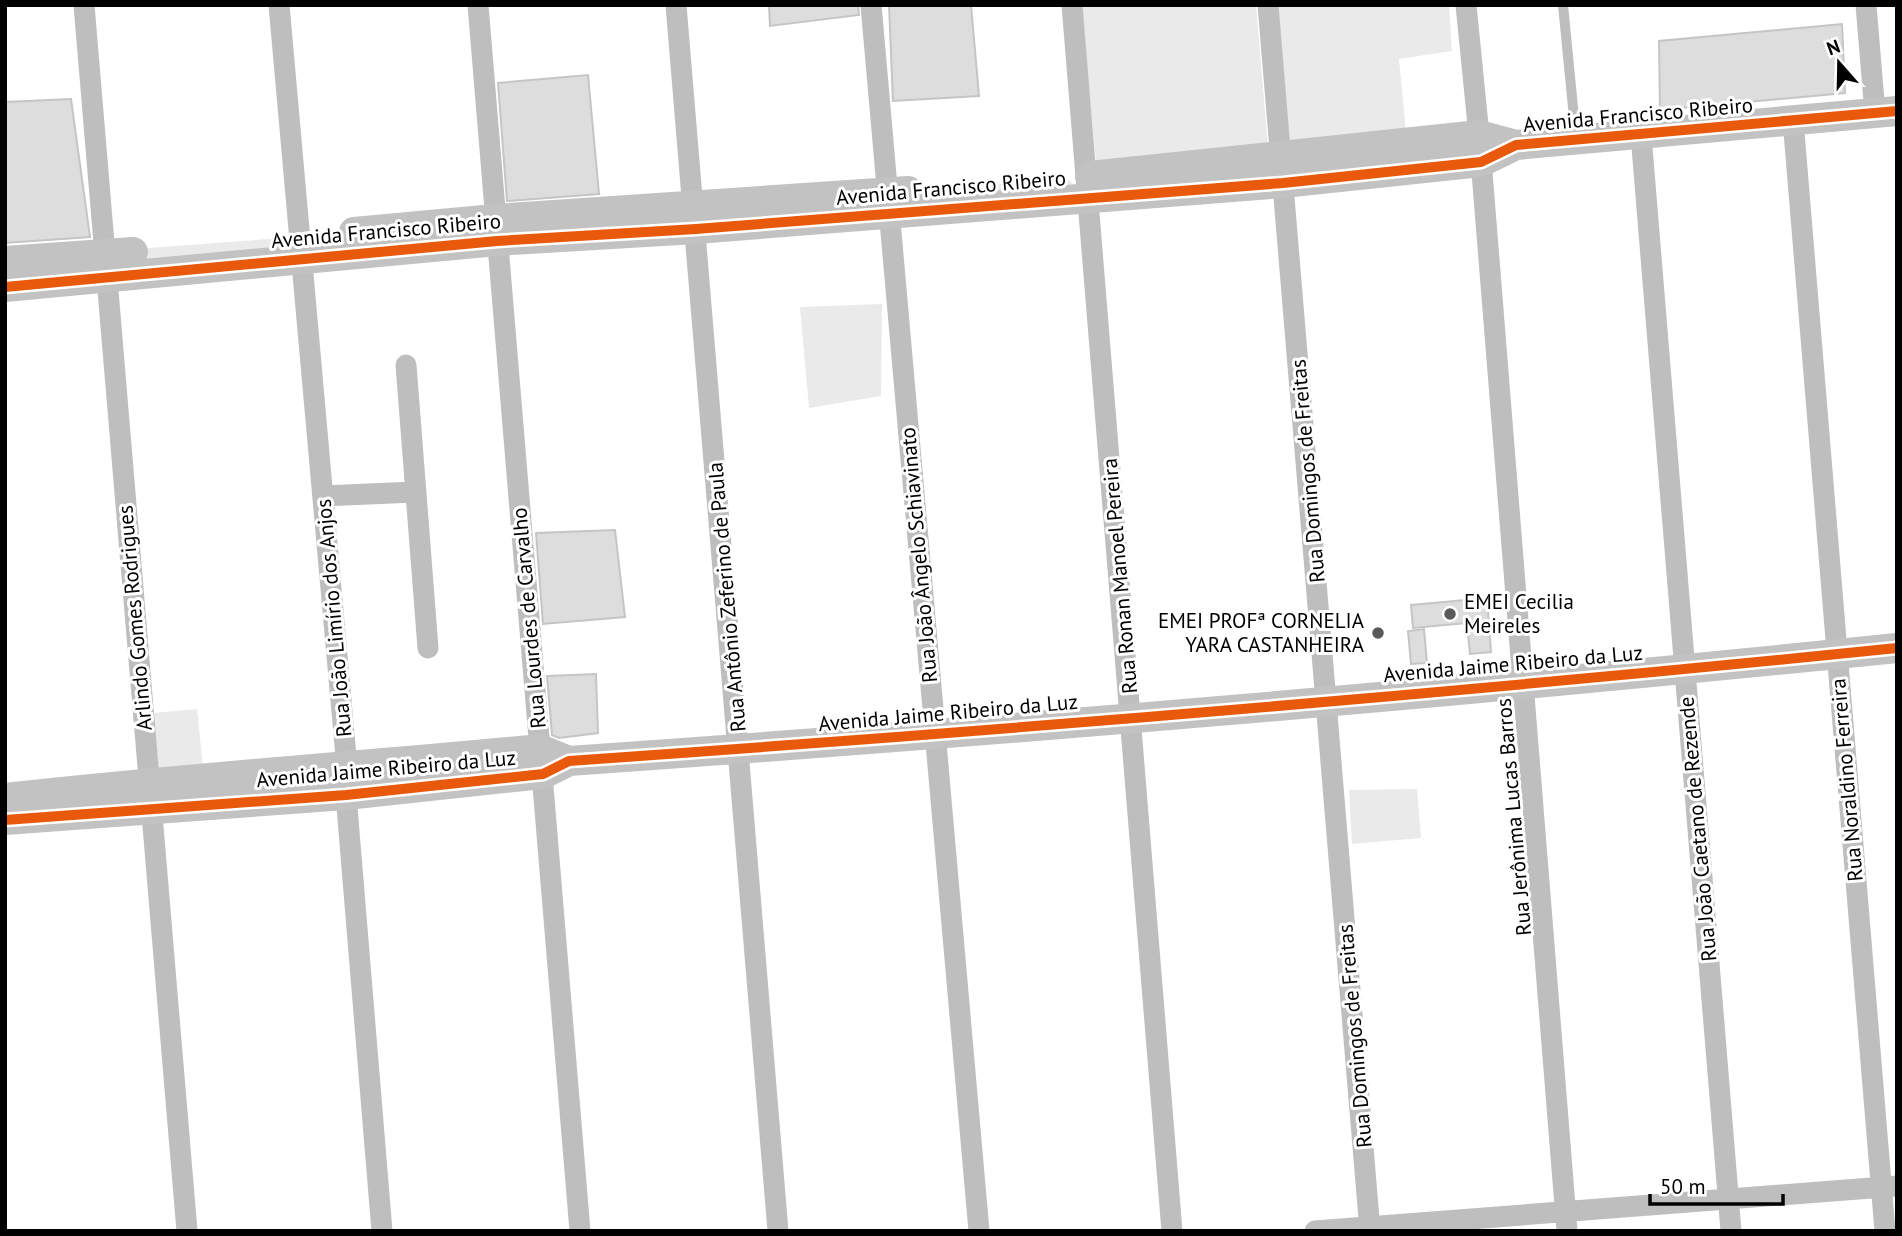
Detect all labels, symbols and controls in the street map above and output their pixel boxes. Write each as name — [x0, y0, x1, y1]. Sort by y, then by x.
north arrow — [1804, 28, 1874, 98]
text: N — [1823, 34, 1843, 60]
street label: Avenida Francisco Ribeiro — [1522, 91, 1754, 138]
street label: Avenida Francisco Ribeiro — [835, 164, 1067, 211]
street label: Avenida Francisco Ribeiro — [270, 207, 502, 254]
street label: Rua Domingos de Freitas — [1284, 358, 1331, 584]
street label: Rua João Ângelo Schiavinato — [894, 426, 943, 684]
street label: Rua Ronan Manoel Pereira — [1096, 457, 1143, 695]
street label: Rua Antônio Zeferino de Paula — [701, 461, 752, 733]
street label: Rua João Limírio dos Anjos — [310, 498, 357, 738]
street label: Arlindo Gomes Rodrigues — [111, 504, 158, 732]
street label: Rua Lourdes de Carvalho — [505, 507, 552, 730]
place label: EMEI Cecilia Meireles — [1464, 588, 1574, 639]
marker: EMEI Cecilia Meireles — [1442, 606, 1458, 622]
place label: EMEI PROFª CORNELIA YARA CASTANHEIRA — [1158, 607, 1365, 658]
marker: EMEI PROFª CORNELIA YARA CASTANHEIRA — [1370, 625, 1386, 641]
street label: Avenida Jaime Ribeiro da Luz — [1382, 639, 1644, 688]
street label: Rua Noraldino Ferreira — [1824, 677, 1869, 883]
street label: Avenida Jaime Ribeiro da Luz — [817, 688, 1079, 737]
street label: Rua João Caetano de Rezende — [1672, 696, 1723, 962]
street label: Rua Jerônima Lucas Barros — [1490, 697, 1537, 937]
street label: Avenida Jaime Ribeiro da Luz — [255, 744, 517, 793]
street label: Rua Domingos de Freitas — [1331, 923, 1378, 1149]
scale bar — [1650, 1162, 1783, 1206]
text: 50 m — [1660, 1173, 1706, 1200]

